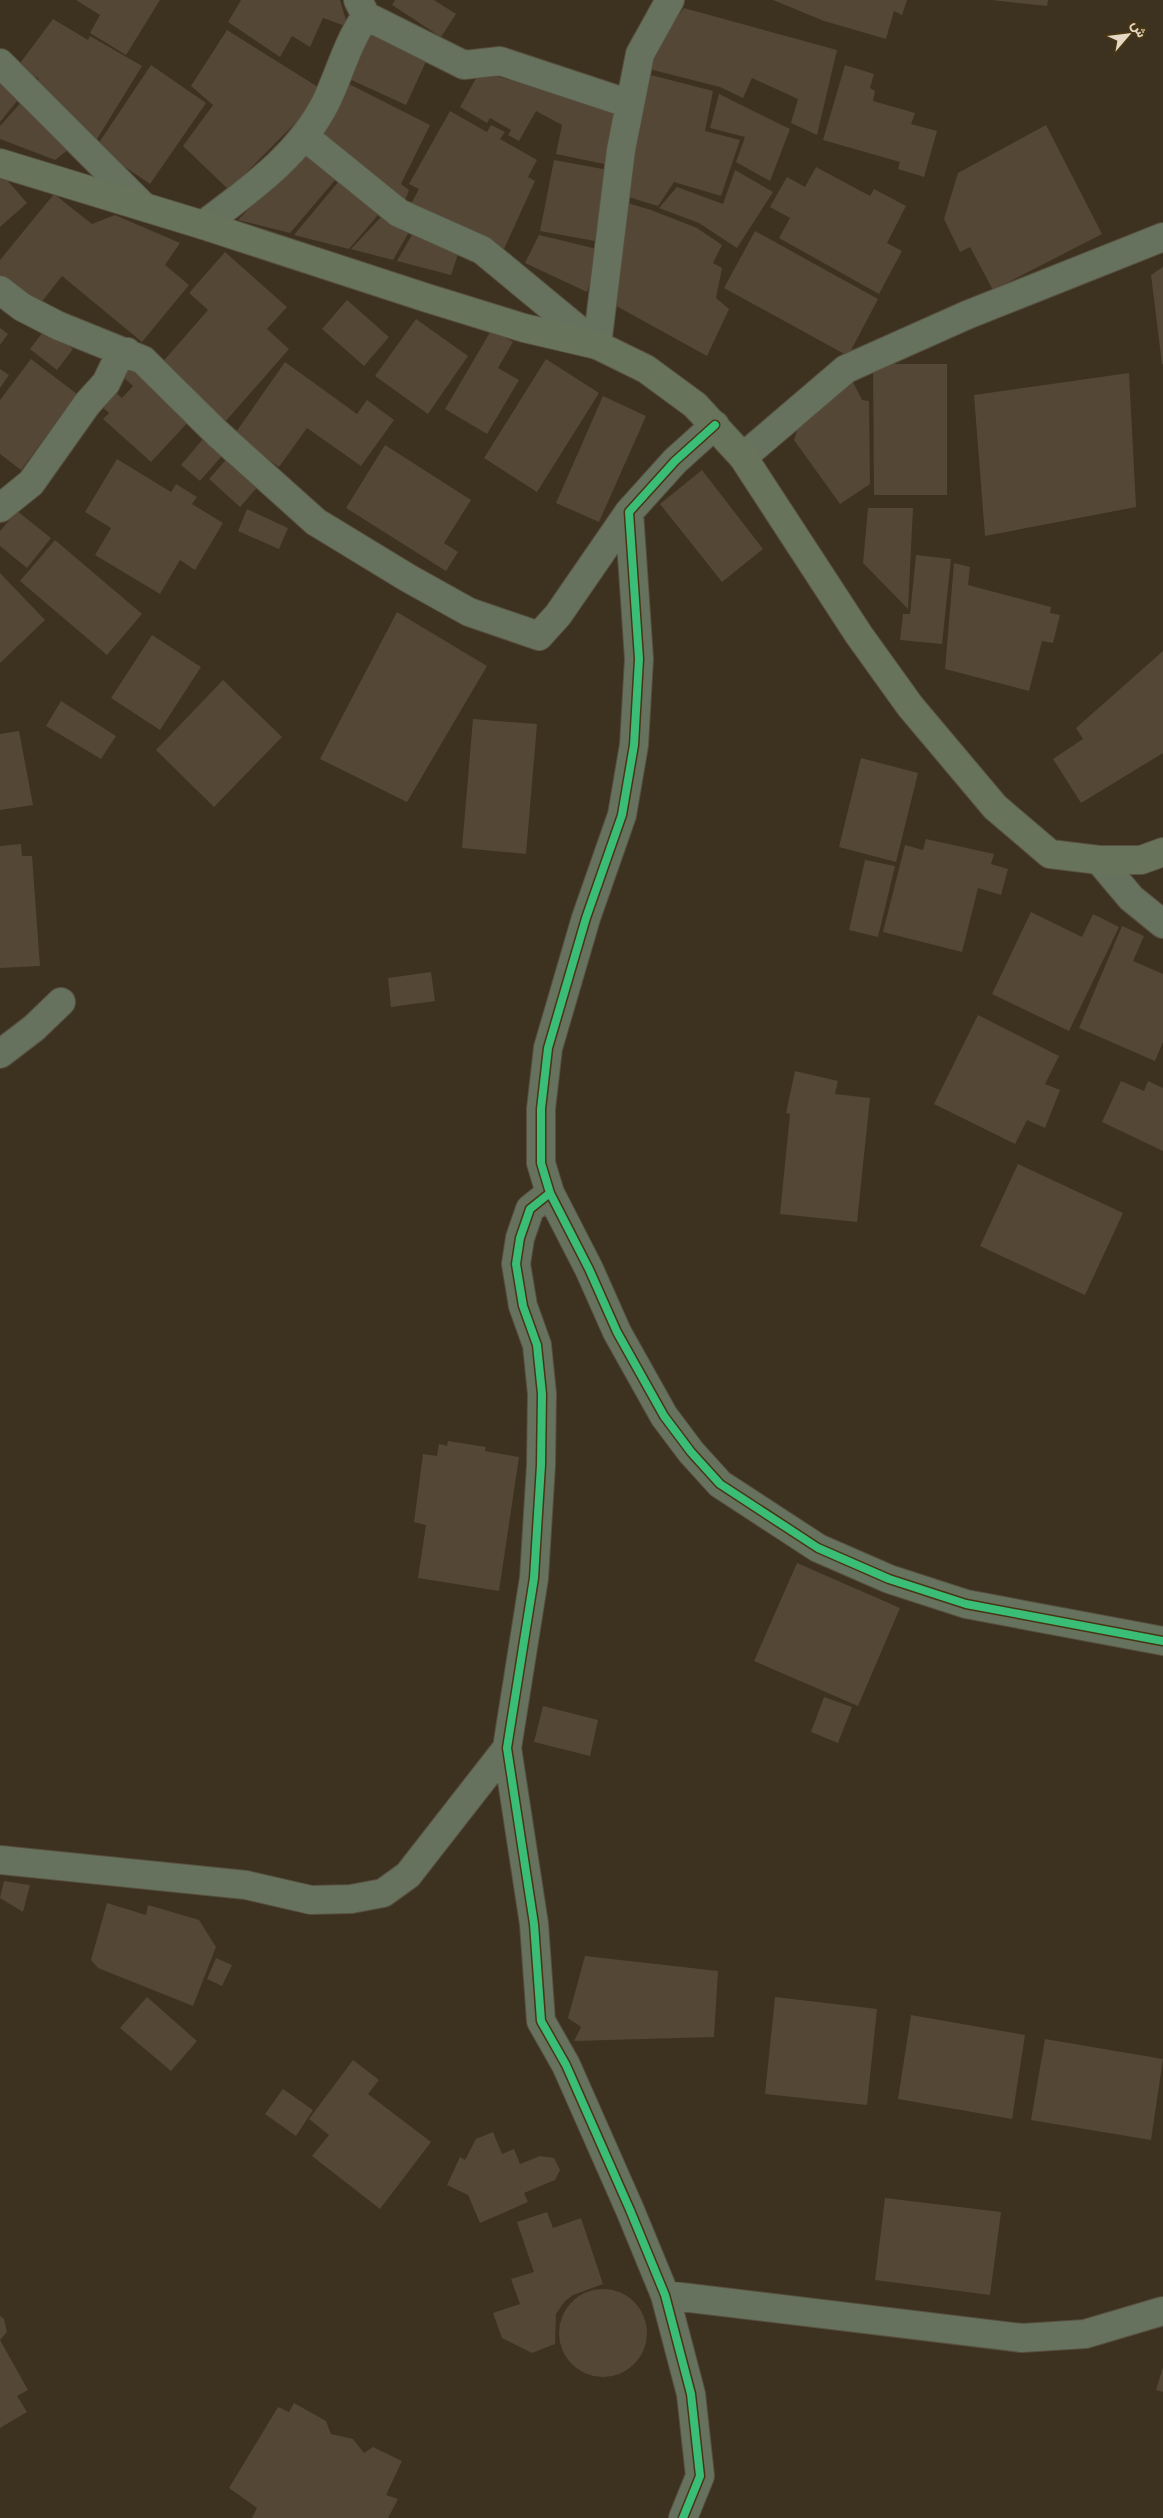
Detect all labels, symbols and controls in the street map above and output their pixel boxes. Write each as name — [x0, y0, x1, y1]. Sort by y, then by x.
north arrow — [1103, 10, 1153, 60]
text: ش — [1128, 18, 1151, 41]

